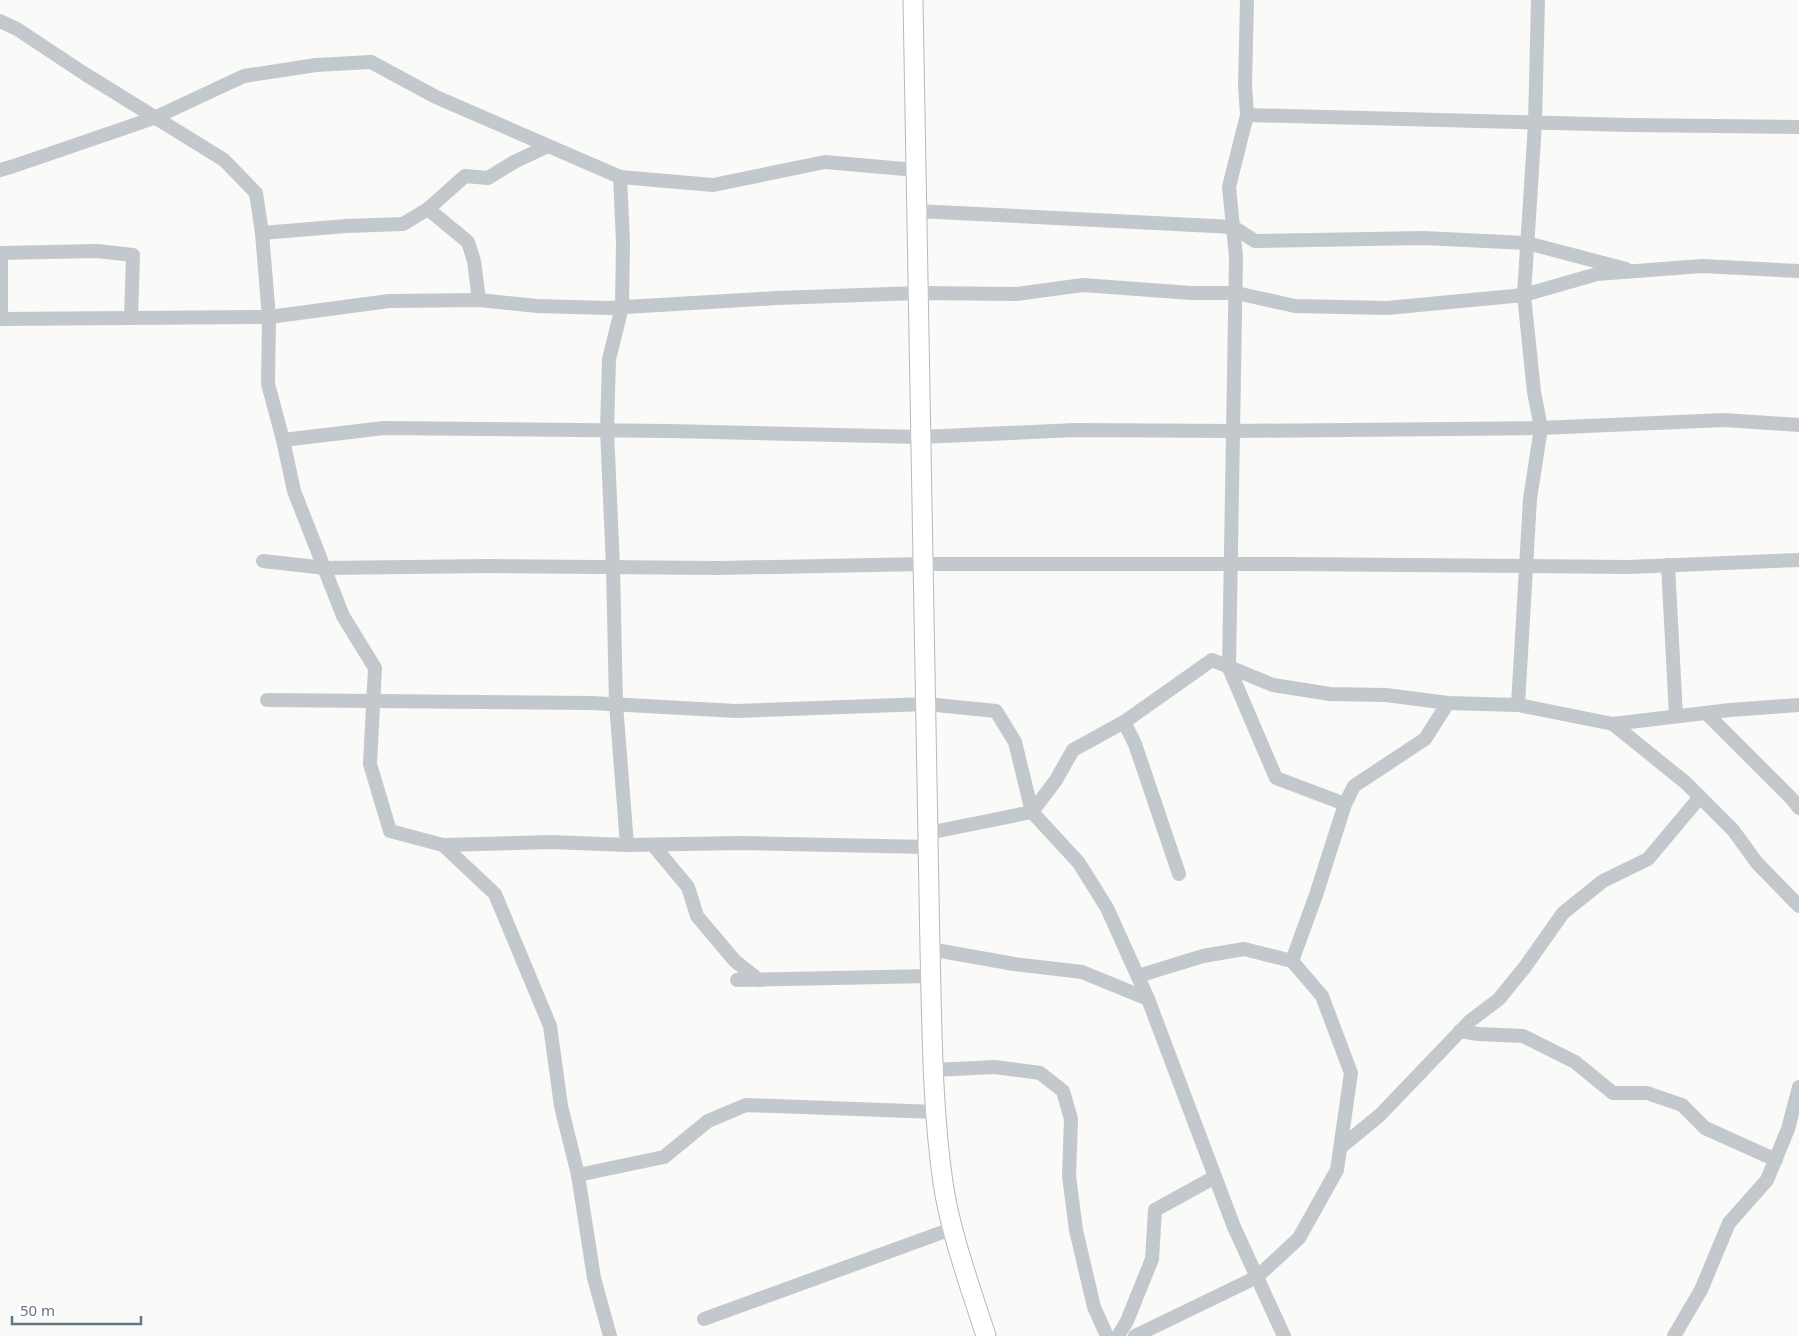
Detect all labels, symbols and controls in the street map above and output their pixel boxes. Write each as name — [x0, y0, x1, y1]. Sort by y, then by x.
scale bar — [12, 1294, 141, 1326]
text: 50 m — [20, 1300, 55, 1320]

